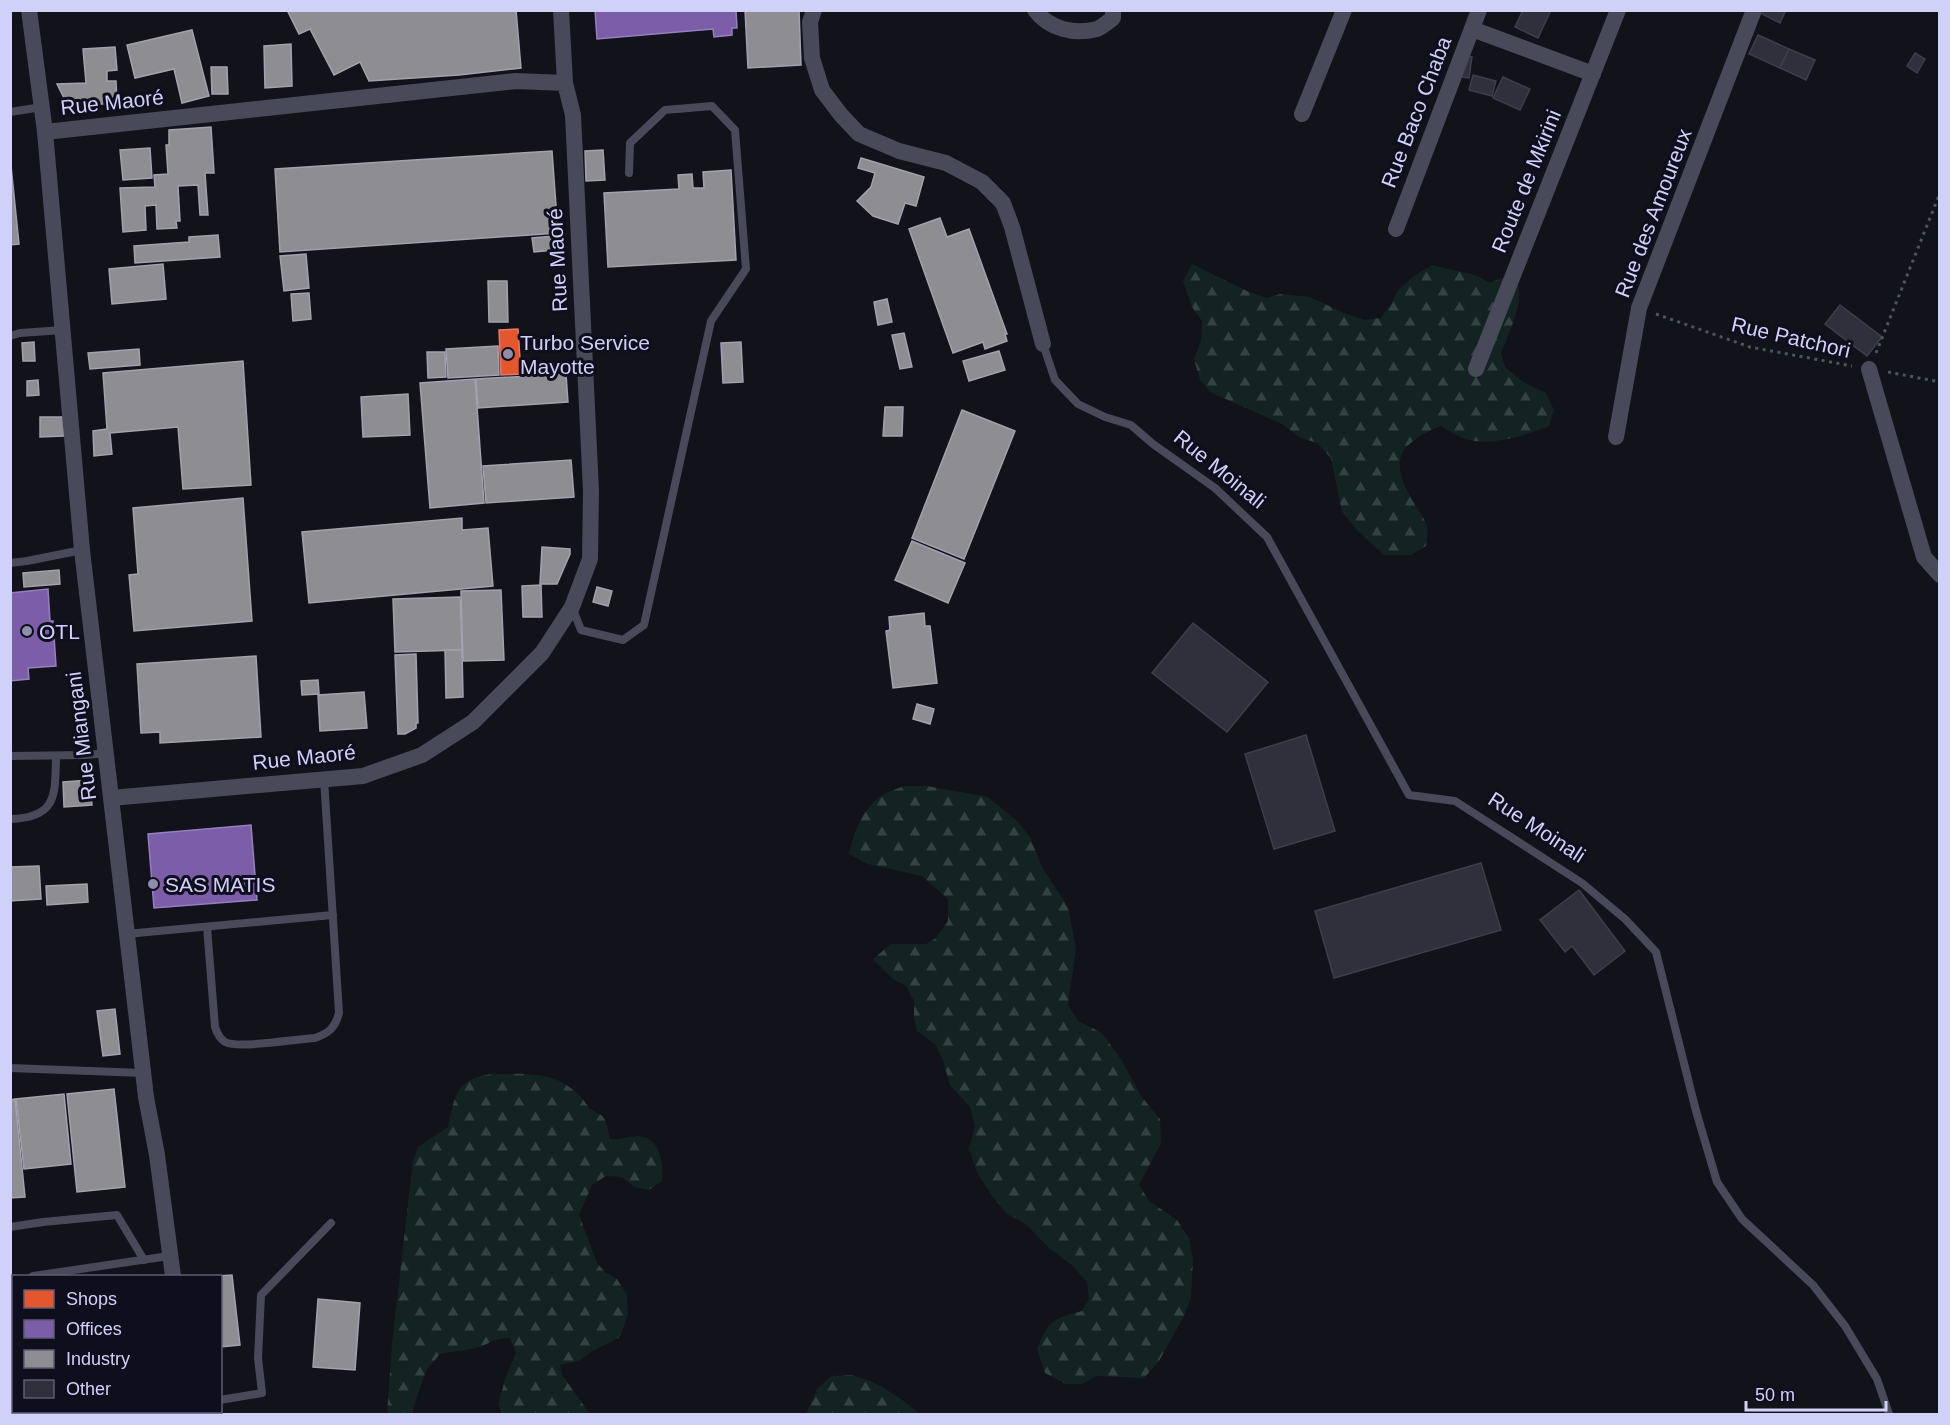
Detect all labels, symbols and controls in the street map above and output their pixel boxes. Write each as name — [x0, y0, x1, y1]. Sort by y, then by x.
street label: Rue Baco Chaba — [1377, 33, 1456, 191]
street label: Rue Maoré — [59, 85, 165, 119]
street label: Route de Mkirini — [1487, 106, 1565, 256]
street label: Rue des Amoureux — [1610, 125, 1696, 300]
street label: Rue Maoré — [543, 208, 571, 312]
street label: Rue Patchori — [1729, 312, 1853, 362]
place label: Turbo Service Mayotte — [520, 331, 650, 378]
marker: Turbo Service Mayotte — [501, 347, 515, 361]
street label: Rue Moinali — [1170, 425, 1270, 513]
place label: OTL — [39, 620, 80, 643]
marker: OTL — [20, 624, 34, 638]
street label: Rue Miangani — [62, 670, 100, 802]
street label: Rue Maoré — [251, 740, 357, 774]
street label: Rue Moinali — [1484, 787, 1590, 867]
place label: SAS MATIS — [165, 873, 275, 896]
marker: SAS MATIS — [146, 877, 160, 891]
legend — [12, 1275, 222, 1413]
text: Shops — [66, 1289, 117, 1309]
text: Offices — [66, 1319, 122, 1339]
text: Industry — [66, 1349, 130, 1369]
scale bar — [1746, 1374, 1886, 1412]
text: Other — [66, 1379, 111, 1399]
text: 50 m — [1755, 1385, 1795, 1405]

